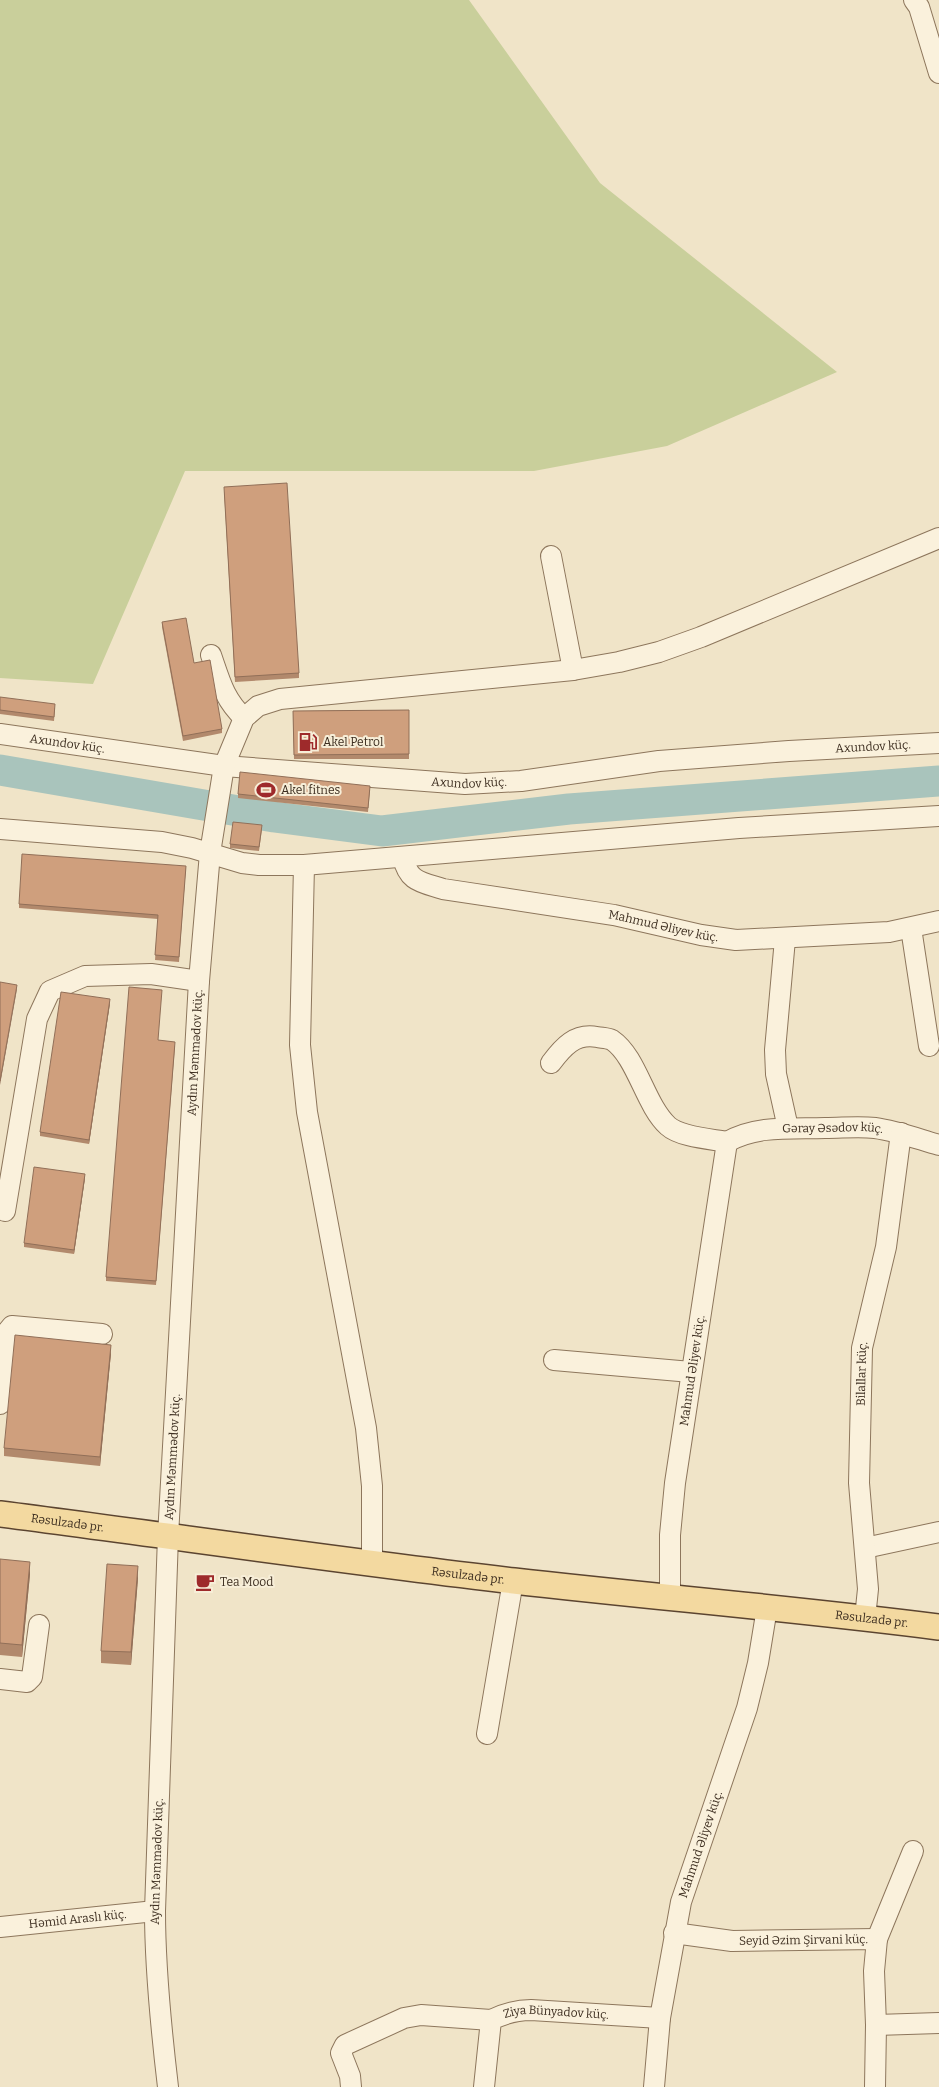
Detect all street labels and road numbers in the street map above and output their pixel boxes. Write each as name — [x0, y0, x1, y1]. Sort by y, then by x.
street label: Axundov küç. — [29, 731, 106, 756]
street label: Axundov küç. — [835, 738, 911, 756]
street label: Axundov küç. — [431, 775, 507, 791]
street label: Mahmud Əliyev küç. — [608, 907, 719, 944]
street label: Aydın Məmmədov küç. — [184, 989, 206, 1116]
street label: Gəray Əsədov küç. — [782, 1120, 885, 1136]
street label: Mahmud Əliyev küç. — [677, 1314, 708, 1427]
street label: Bilallar küç. — [854, 1340, 870, 1406]
street label: Aydın Məmmədov küç. — [162, 1393, 183, 1521]
street label: Rəsulzadə pr. — [30, 1511, 105, 1535]
street label: Rəsulzadə pr. — [431, 1564, 505, 1587]
street label: Rəsulzadə pr. — [834, 1608, 909, 1630]
street label: Mahmud Əliyev küç. — [676, 1789, 725, 1900]
street label: Aydın Məmmədov küç. — [148, 1798, 166, 1925]
street label: Həmid Araslı küç. — [28, 1907, 127, 1931]
street label: Seyid Əzim Şirvani küç. — [739, 1932, 868, 1948]
street label: Ziya Bünyadov küç. — [501, 2003, 609, 2022]

